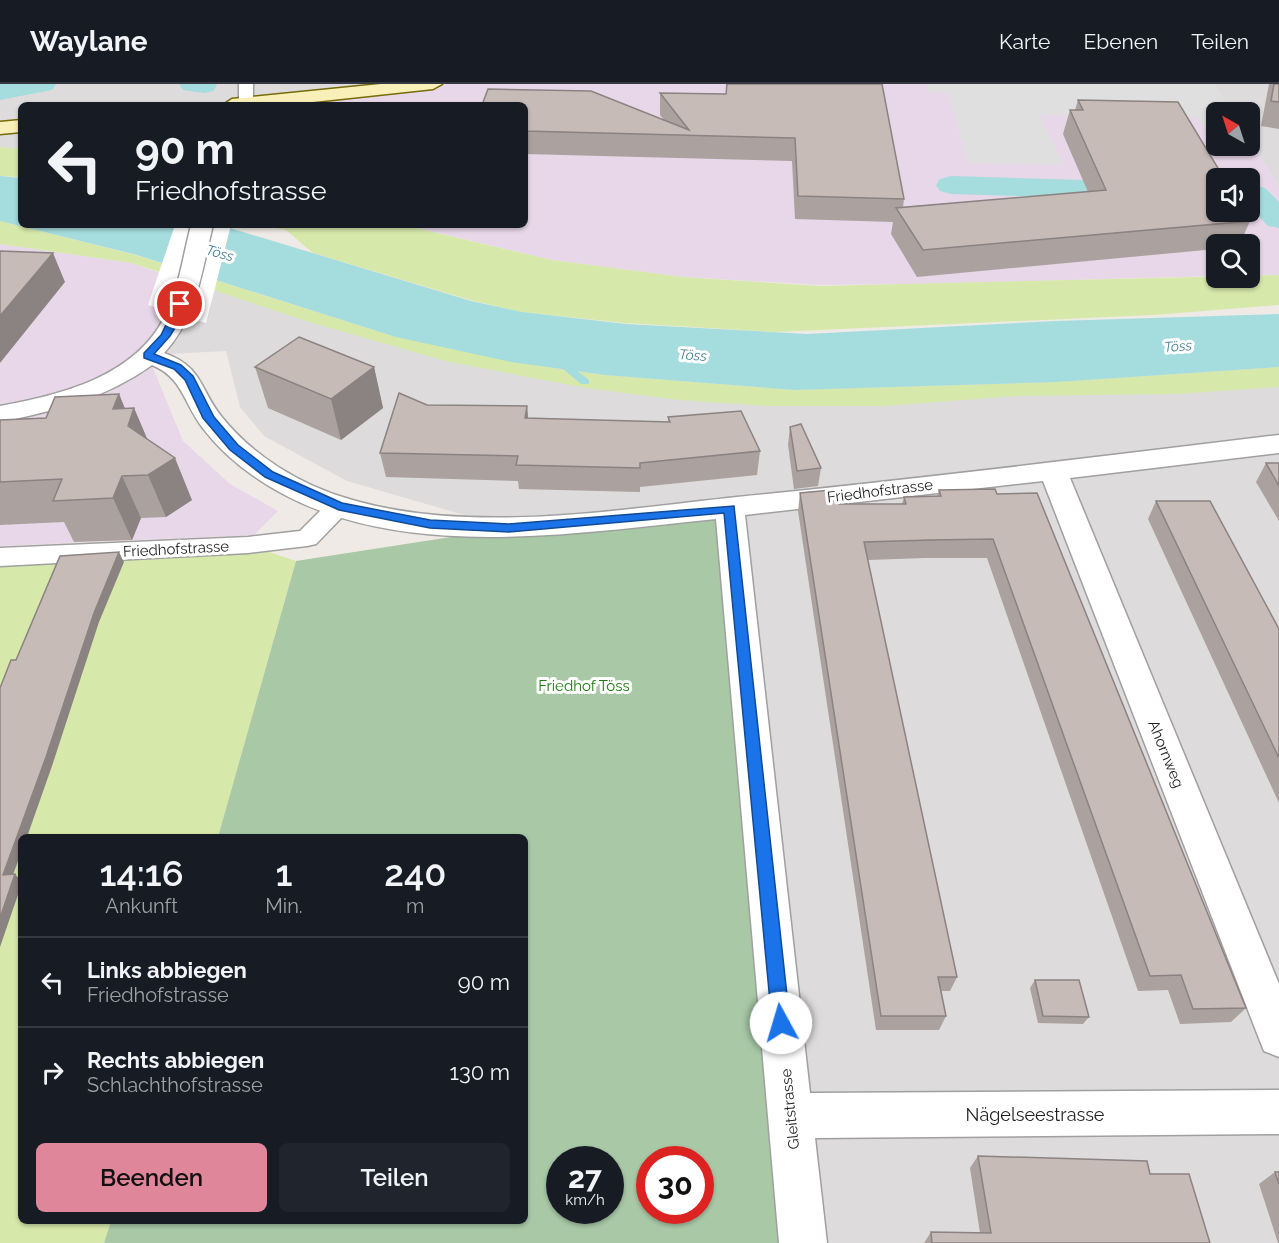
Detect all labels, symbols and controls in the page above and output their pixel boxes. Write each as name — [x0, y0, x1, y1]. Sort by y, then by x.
text: Waylane — [30, 25, 147, 58]
text: Karte — [999, 29, 1050, 54]
text: Ebenen — [1083, 29, 1158, 54]
text: Teilen — [1191, 29, 1249, 54]
north arrow — [1206, 102, 1260, 156]
map controls — [1206, 102, 1260, 288]
text: 90 m — [135, 125, 235, 174]
icon: left — [36, 126, 114, 204]
button: sound — [1206, 168, 1260, 222]
text: Friedhofstrasse — [135, 175, 327, 206]
button: search — [1206, 234, 1260, 288]
water label: Töss — [204, 241, 236, 265]
pin — [154, 278, 205, 329]
icon: arrive — [163, 287, 196, 320]
water label: Töss — [1164, 337, 1193, 355]
water label: Töss — [679, 346, 708, 364]
street label: Friedhofstrasse — [826, 476, 934, 506]
street label: Friedhofstrasse — [122, 537, 230, 561]
park label: Friedhof Töss — [538, 677, 630, 695]
street label: Ahornweg — [1144, 717, 1188, 791]
text: 14:16 — [100, 852, 184, 894]
text: 1 — [275, 852, 292, 894]
text: 240 — [384, 852, 446, 894]
text: Ankunft — [105, 894, 178, 918]
text: Min. — [265, 894, 303, 918]
text: m — [406, 894, 424, 918]
text: Links abbiegen — [87, 957, 247, 983]
icon: left — [36, 966, 69, 999]
text: 90 m — [458, 969, 510, 995]
text: Friedhofstrasse — [87, 983, 229, 1007]
position arrow — [749, 991, 813, 1055]
text: Rechts abbiegen — [87, 1047, 264, 1073]
icon: right — [36, 1056, 69, 1089]
text: 130 m — [450, 1059, 510, 1085]
street label: Gleitstrasse — [777, 1068, 803, 1150]
text: Schlachthofstrasse — [87, 1073, 263, 1097]
street label: Nägelseestrasse — [966, 1104, 1105, 1125]
button: Beenden — [36, 1143, 267, 1212]
button: Teilen — [279, 1143, 510, 1212]
speed limit sign: 30 — [636, 1146, 714, 1224]
text: 27 — [568, 1160, 602, 1195]
text: km/h — [565, 1191, 605, 1209]

